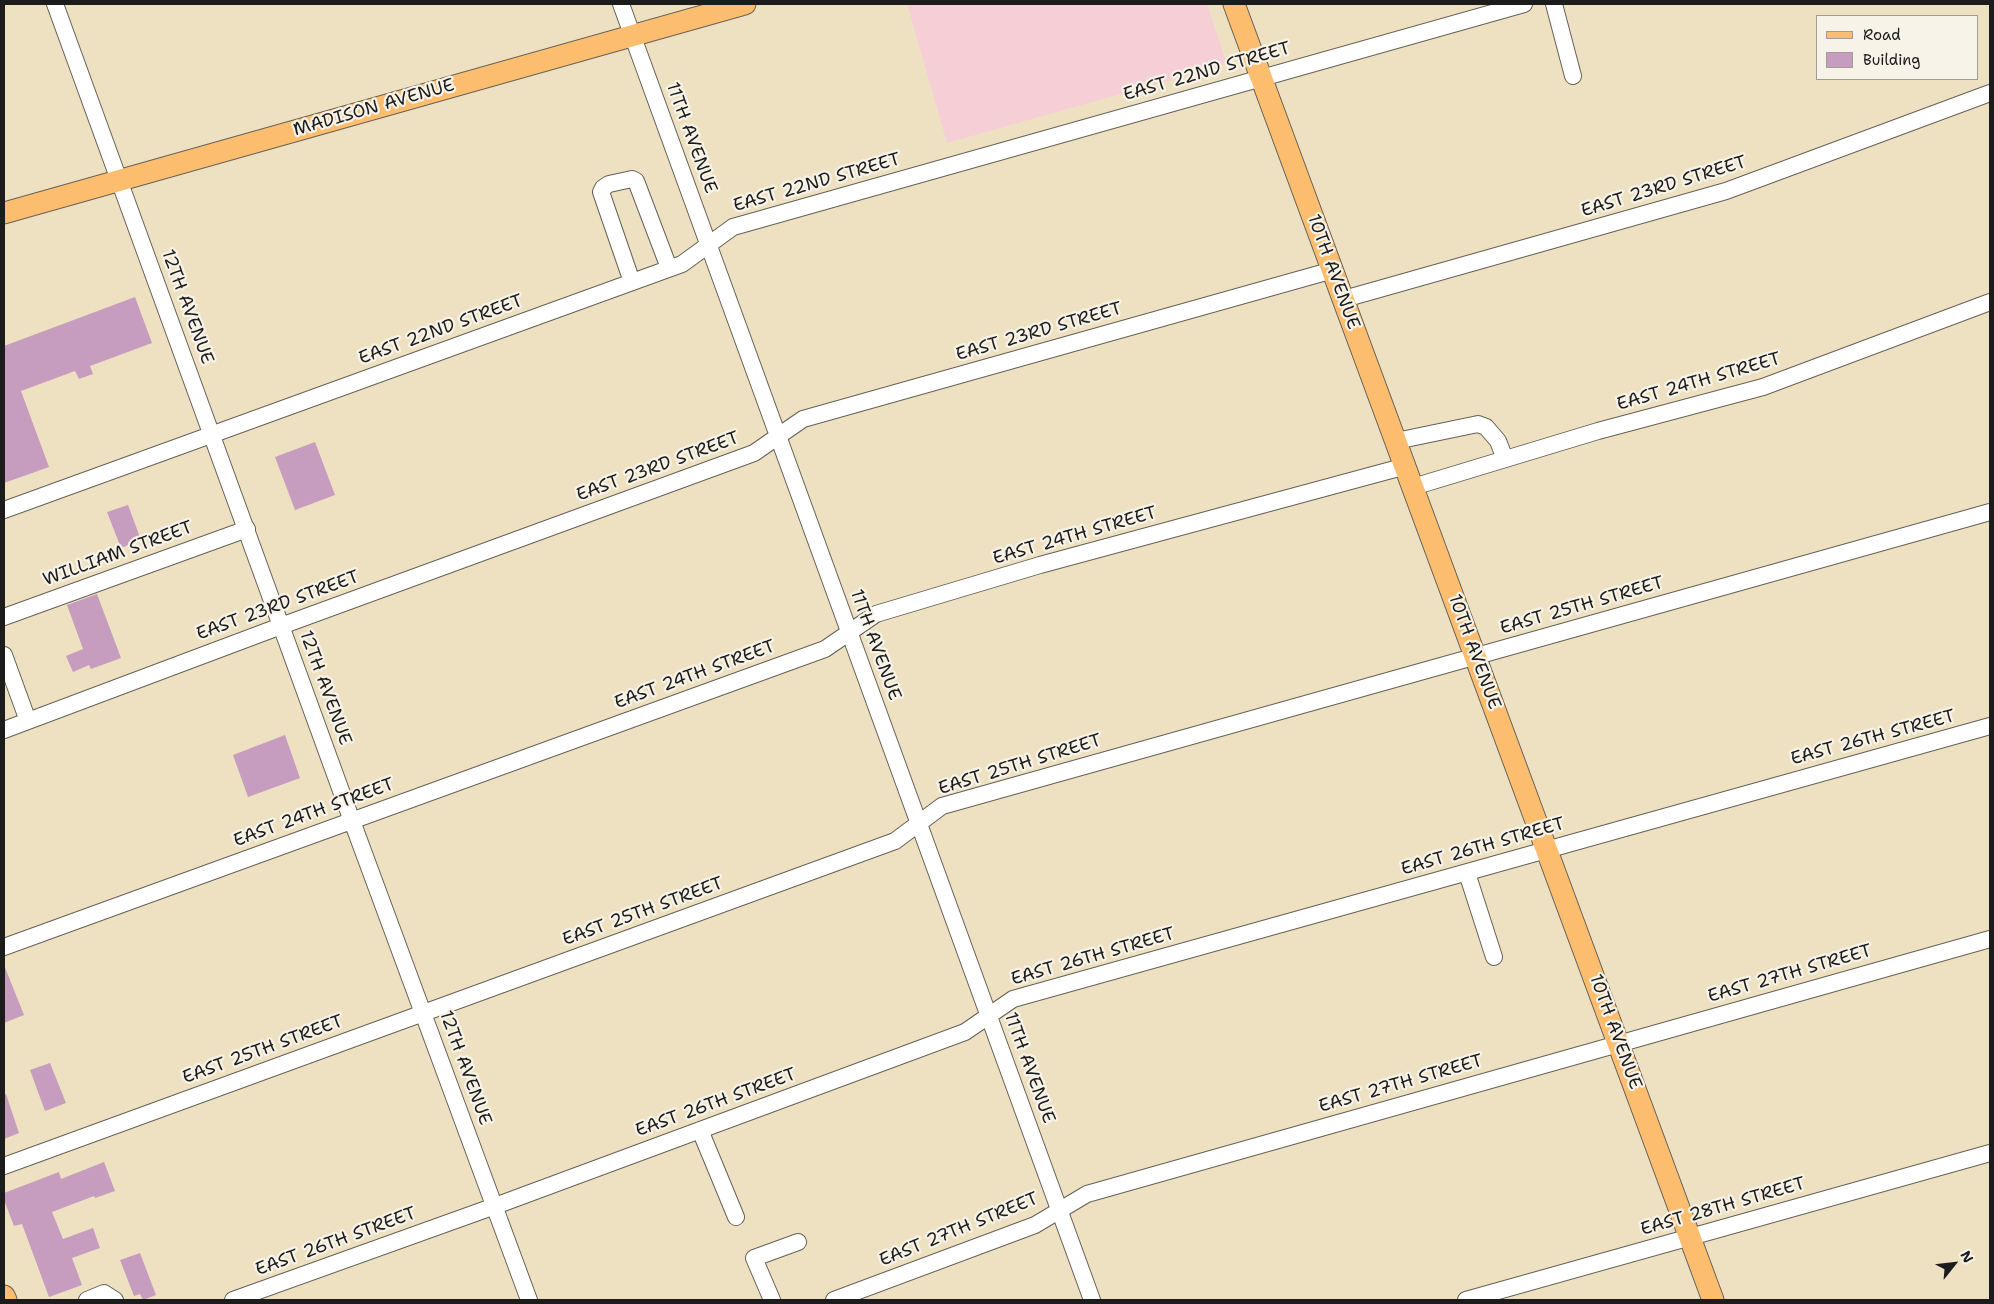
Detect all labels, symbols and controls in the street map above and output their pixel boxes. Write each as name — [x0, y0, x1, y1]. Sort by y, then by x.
legend — [1816, 15, 1979, 80]
text: Road — [1863, 25, 1901, 45]
street label: EAST 22ND STREET — [1121, 38, 1293, 106]
text: Building — [1863, 50, 1920, 70]
street label: MADISON AVENUE — [291, 75, 457, 141]
street label: 11TH AVENUE — [661, 80, 721, 196]
street label: EAST 22ND STREET — [731, 149, 903, 217]
street label: EAST 23RD STREET — [1579, 152, 1749, 222]
street label: 10TH AVENUE — [1302, 211, 1364, 333]
street label: 12TH AVENUE — [156, 247, 218, 367]
street label: EAST 22ND STREET — [356, 290, 526, 370]
street label: EAST 23RD STREET — [954, 298, 1124, 366]
street label: EAST 24TH STREET — [1615, 348, 1783, 416]
street label: EAST 23RD STREET — [574, 427, 742, 507]
street label: EAST 24TH STREET — [991, 502, 1159, 570]
street label: WILLIAM STREET — [40, 517, 196, 591]
street label: EAST 23RD STREET — [194, 566, 362, 646]
street label: EAST 25TH STREET — [1498, 572, 1666, 640]
street label: 11TH AVENUE — [845, 587, 905, 703]
street label: 10TH AVENUE — [1443, 591, 1505, 713]
street label: 12TH AVENUE — [294, 628, 356, 748]
street label: EAST 24TH STREET — [612, 636, 778, 714]
street label: EAST 26TH STREET — [1788, 706, 1958, 770]
street label: EAST 25TH STREET — [936, 730, 1104, 800]
street label: EAST 24TH STREET — [231, 774, 397, 852]
street label: EAST 26TH STREET — [1399, 813, 1567, 881]
street label: EAST 25TH STREET — [560, 873, 726, 951]
street label: EAST 26TH STREET — [1009, 923, 1177, 991]
street label: EAST 27TH STREET — [1706, 940, 1874, 1008]
street label: 10TH AVENUE — [1584, 971, 1646, 1093]
street label: 12TH AVENUE — [434, 1008, 496, 1128]
street label: 11TH AVENUE — [999, 1010, 1059, 1126]
street label: EAST 25TH STREET — [180, 1011, 346, 1089]
street label: EAST 27TH STREET — [1317, 1050, 1485, 1118]
street label: EAST 26TH STREET — [633, 1064, 799, 1142]
street label: EAST 28TH STREET — [1638, 1173, 1808, 1241]
street label: EAST 27TH STREET — [876, 1188, 1042, 1272]
street label: EAST 26TH STREET — [253, 1203, 419, 1281]
north arrow — [1929, 1239, 1979, 1289]
text: N — [1957, 1248, 1978, 1266]

